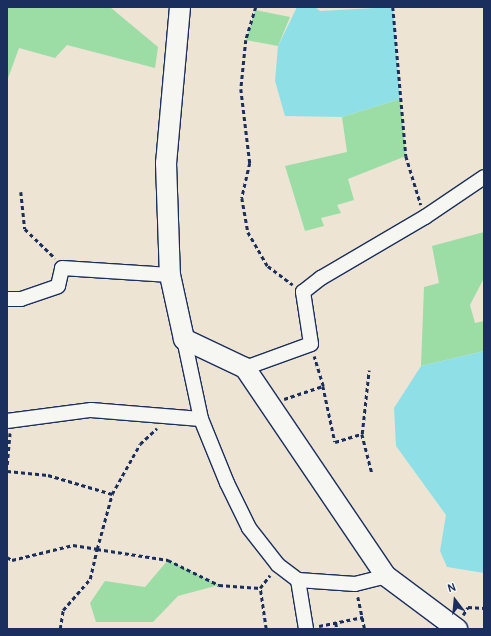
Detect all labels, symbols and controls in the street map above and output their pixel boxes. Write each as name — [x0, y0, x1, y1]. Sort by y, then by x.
north arrow — [435, 580, 475, 620]
text: N — [446, 581, 457, 595]

